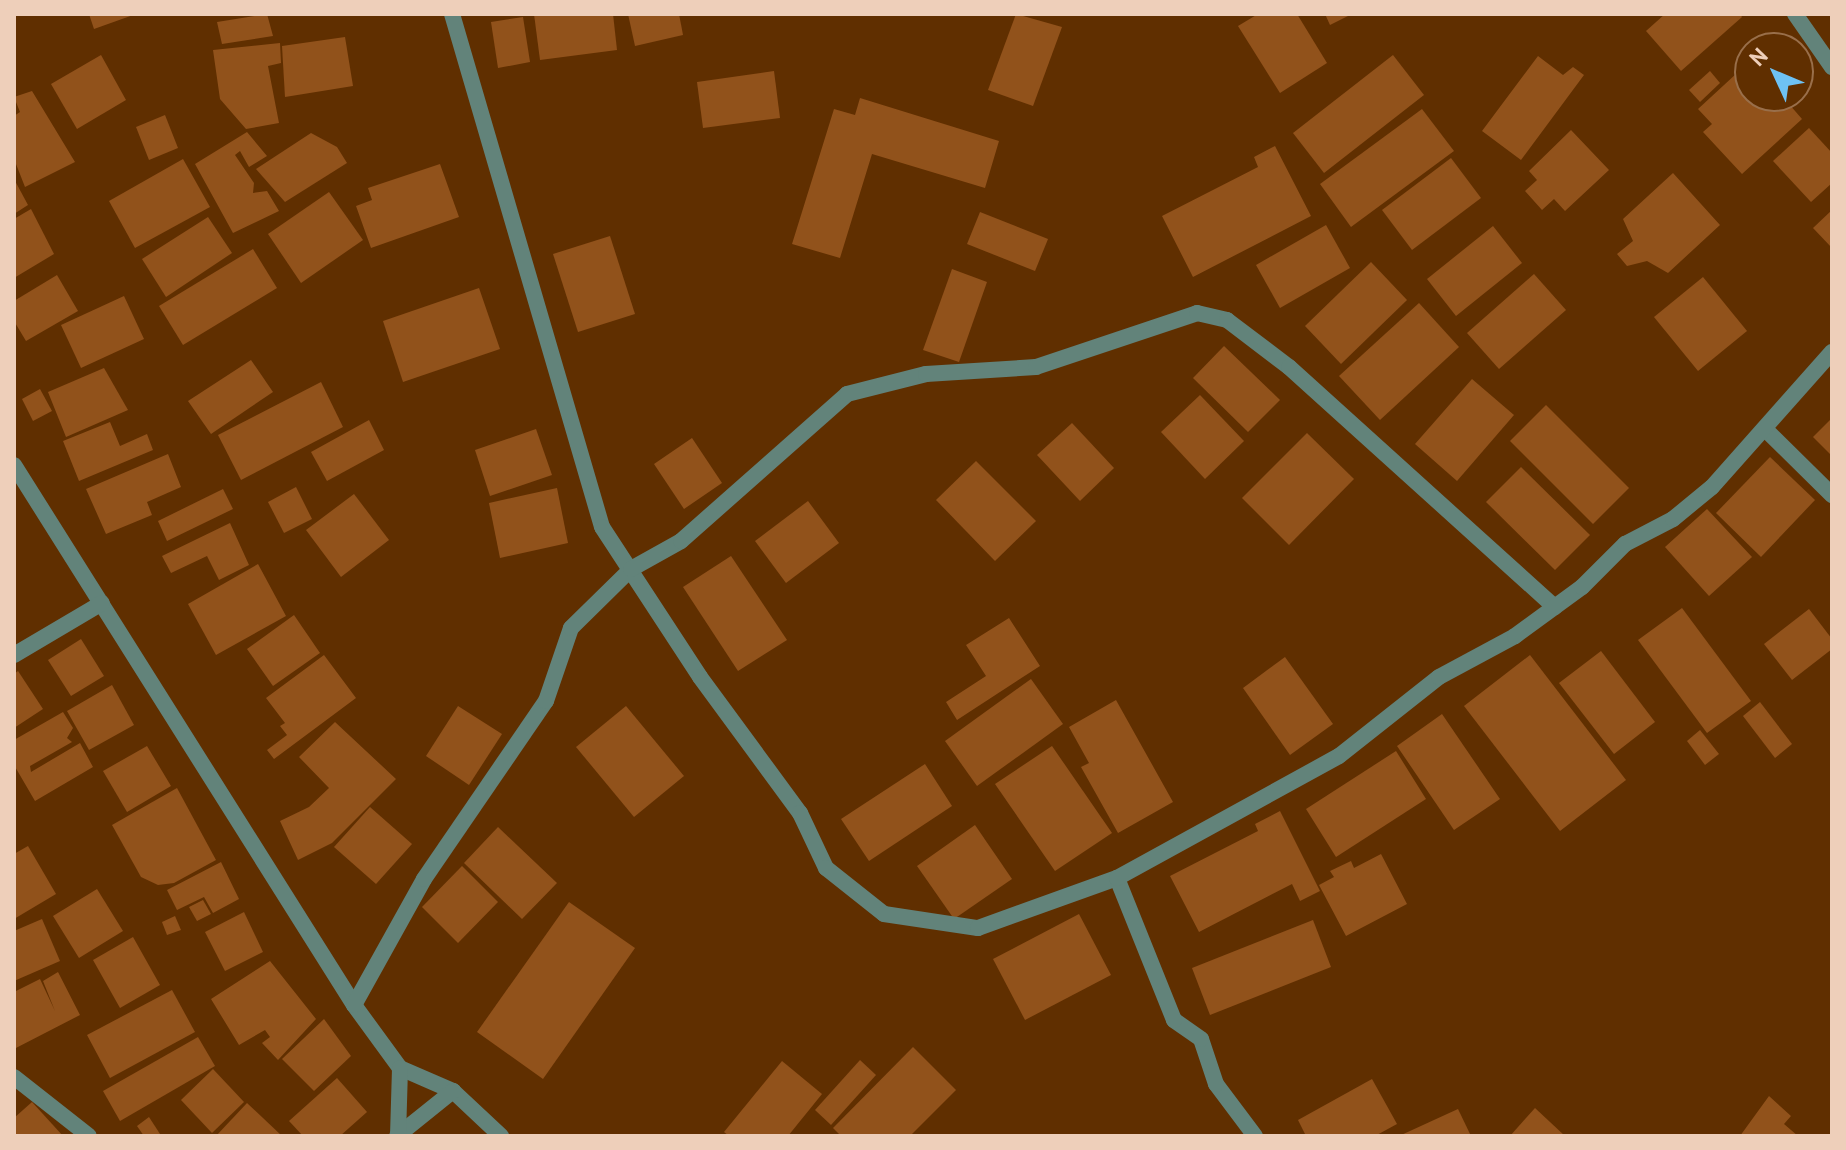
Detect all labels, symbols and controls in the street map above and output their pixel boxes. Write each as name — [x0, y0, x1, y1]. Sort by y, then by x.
north arrow — [1734, 32, 1814, 112]
text: N — [1743, 42, 1773, 72]

